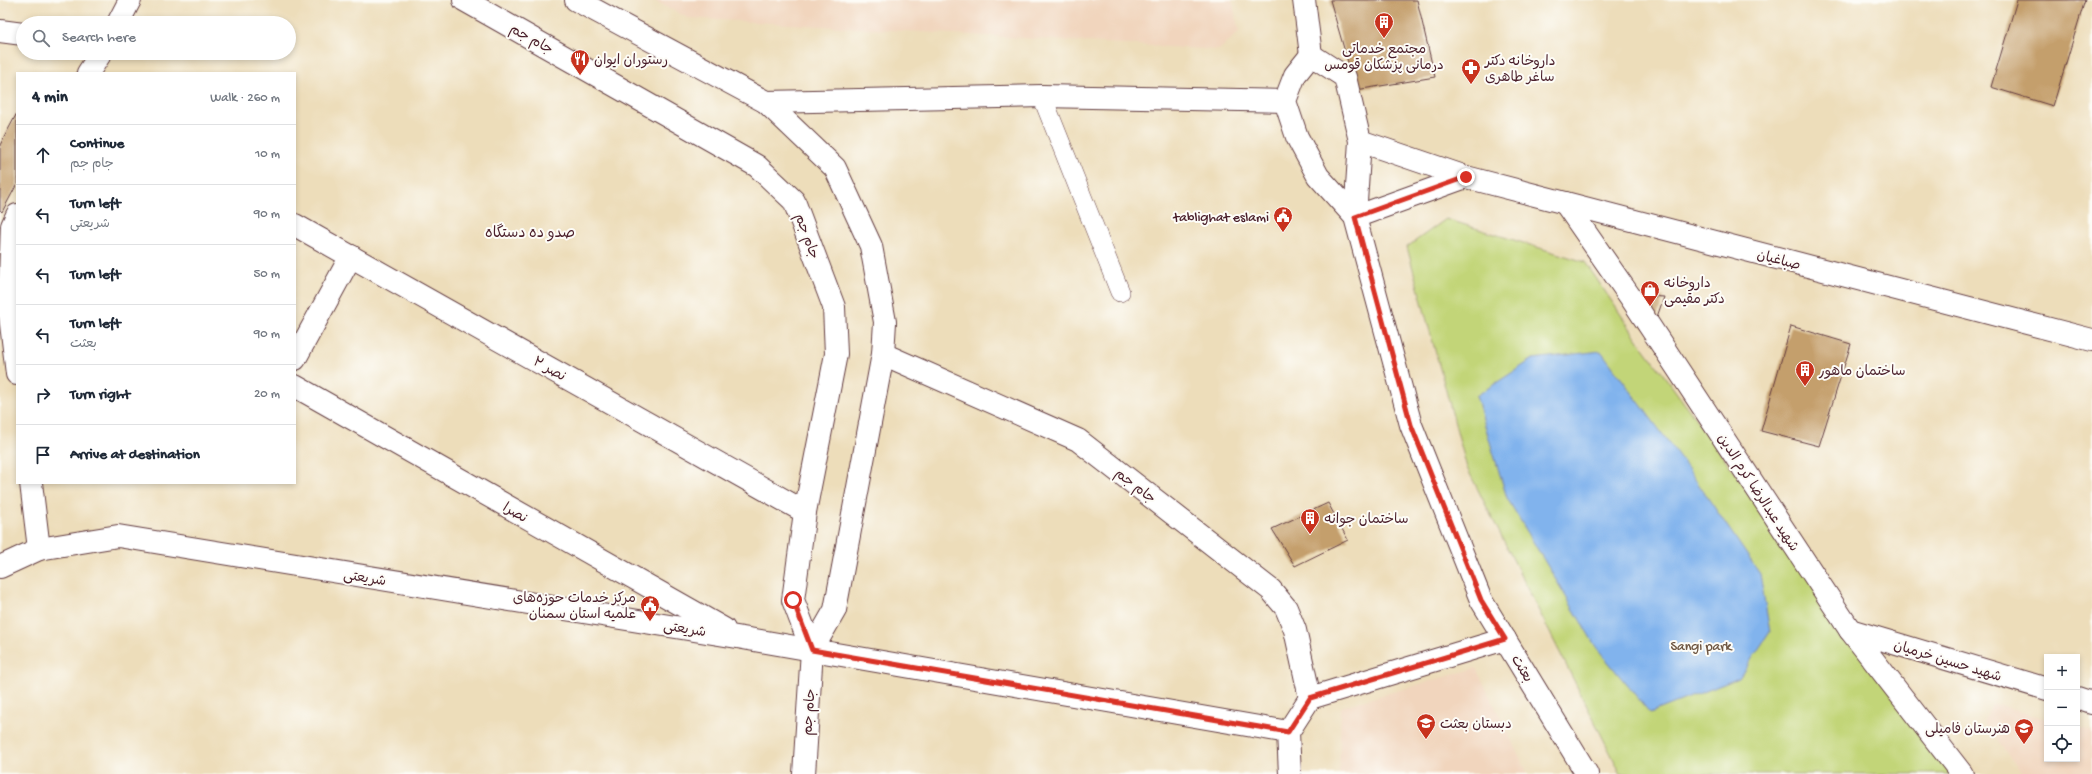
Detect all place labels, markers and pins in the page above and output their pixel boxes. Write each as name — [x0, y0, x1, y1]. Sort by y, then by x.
building icon: مجتمع خدماتی درمانی پزشکان قومس — [1373, 11, 1395, 39]
place label: مجتمع خدماتی درمانی پزشکان قومس — [1324, 42, 1444, 75]
restaurant icon: رستوران ایوان — [569, 48, 591, 76]
place label: رستوران ایوان — [594, 53, 668, 70]
place label: داروخانه دکتر ساغر طاهری — [1484, 54, 1556, 87]
pharmacy icon: داروخانه دکتر ساغر طاهری — [1460, 57, 1482, 85]
public building icon: tablighat eslami — [1272, 205, 1294, 233]
place label: tablighat eslami — [1173, 210, 1269, 227]
place label: داروخانه دکتر مقیمی — [1664, 276, 1725, 309]
shop icon: داروخانه دکتر مقیمی — [1639, 279, 1661, 307]
building icon: ساختمان ماهور — [1794, 359, 1816, 387]
place label: ساختمان ماهور — [1818, 364, 1906, 381]
building icon: ساختمان جوانه — [1299, 507, 1321, 535]
place label: ساختمان جوانه — [1324, 512, 1409, 529]
place label: مرکز خدمات حوزه‌های علمیه استان سمنان — [513, 591, 636, 624]
public building icon: مرکز خدمات حوزه‌های علمیه استان سمنان — [639, 594, 661, 622]
school or university icon: دبستان بعثت — [1415, 712, 1437, 740]
place label: دبستان بعثت — [1440, 717, 1512, 734]
school or university icon: هنرستان فامیلی — [2013, 717, 2035, 745]
place label: هنرستان فامیلی — [1925, 722, 2010, 739]

